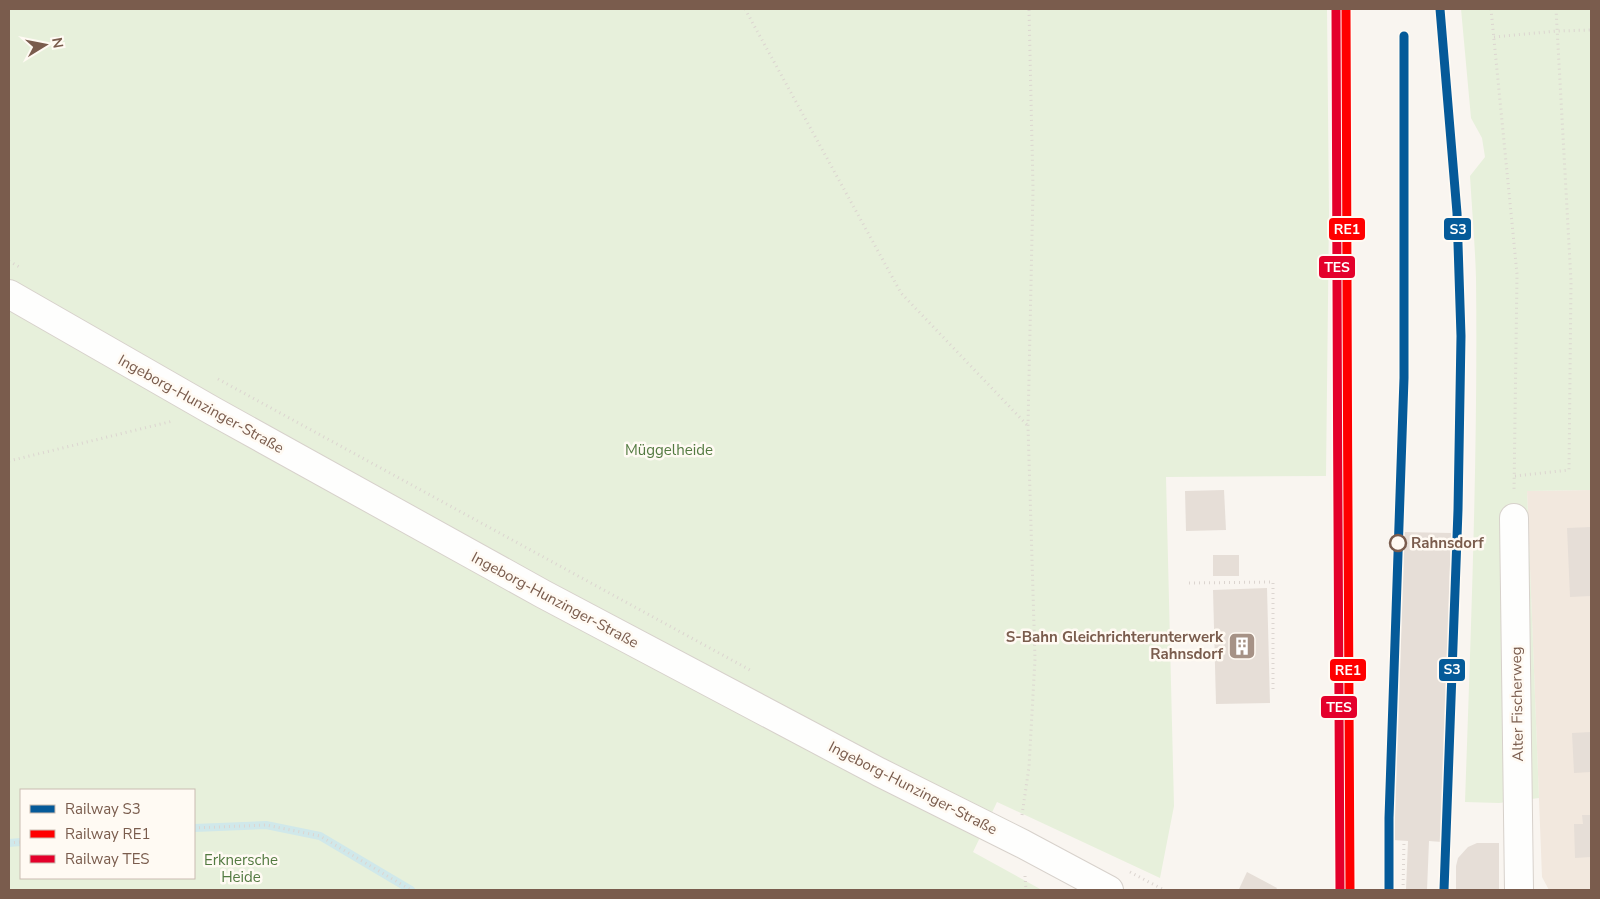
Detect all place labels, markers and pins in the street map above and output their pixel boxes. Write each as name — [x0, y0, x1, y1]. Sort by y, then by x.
place label: Rahnsdorf — [1411, 533, 1484, 553]
marker: Rahnsdorf — [1389, 534, 1407, 552]
place label: S-Bahn Gleichrichterunterwerk Rahnsdorf — [1006, 627, 1224, 664]
building icon: S-Bahn Gleichrichterunterwerk Rahnsdorf — [1227, 631, 1257, 661]

